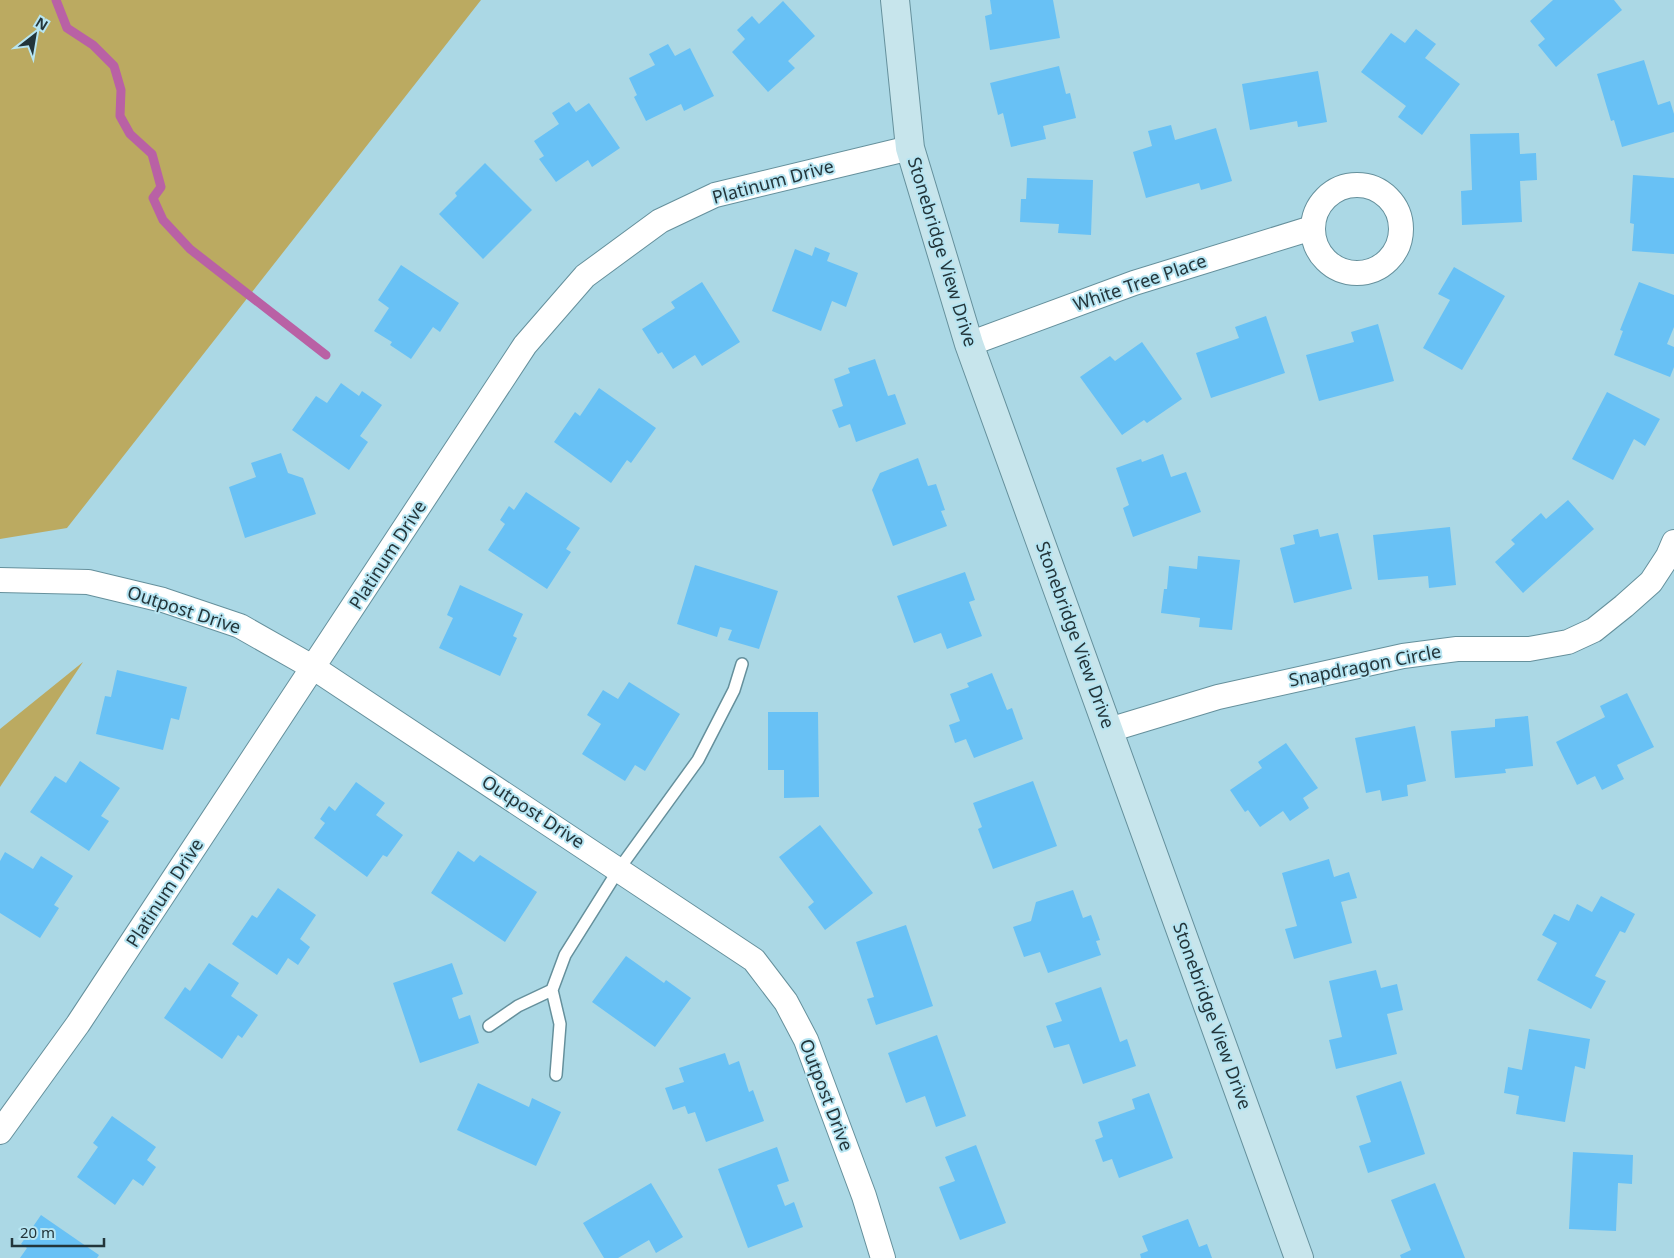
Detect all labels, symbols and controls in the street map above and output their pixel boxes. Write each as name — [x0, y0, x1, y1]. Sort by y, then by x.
north arrow — [10, 10, 60, 60]
text: N — [32, 12, 52, 35]
street label: Platinum Drive — [709, 153, 836, 209]
street label: Stonebridge View Drive — [903, 154, 983, 350]
street label: White Tree Place — [1070, 248, 1210, 316]
street label: Platinum Drive — [343, 495, 431, 613]
street label: Stonebridge View Drive — [1031, 538, 1121, 731]
street label: Outpost Drive — [125, 579, 244, 639]
street label: Snapdragon Circle — [1287, 638, 1443, 692]
street label: Outpost Drive — [478, 769, 590, 853]
street label: Platinum Drive — [120, 833, 208, 951]
street label: Stonebridge View Drive — [1168, 919, 1258, 1112]
street label: Outpost Drive — [795, 1035, 859, 1154]
scale bar — [12, 1216, 105, 1248]
text: 20 m — [20, 1222, 55, 1242]

